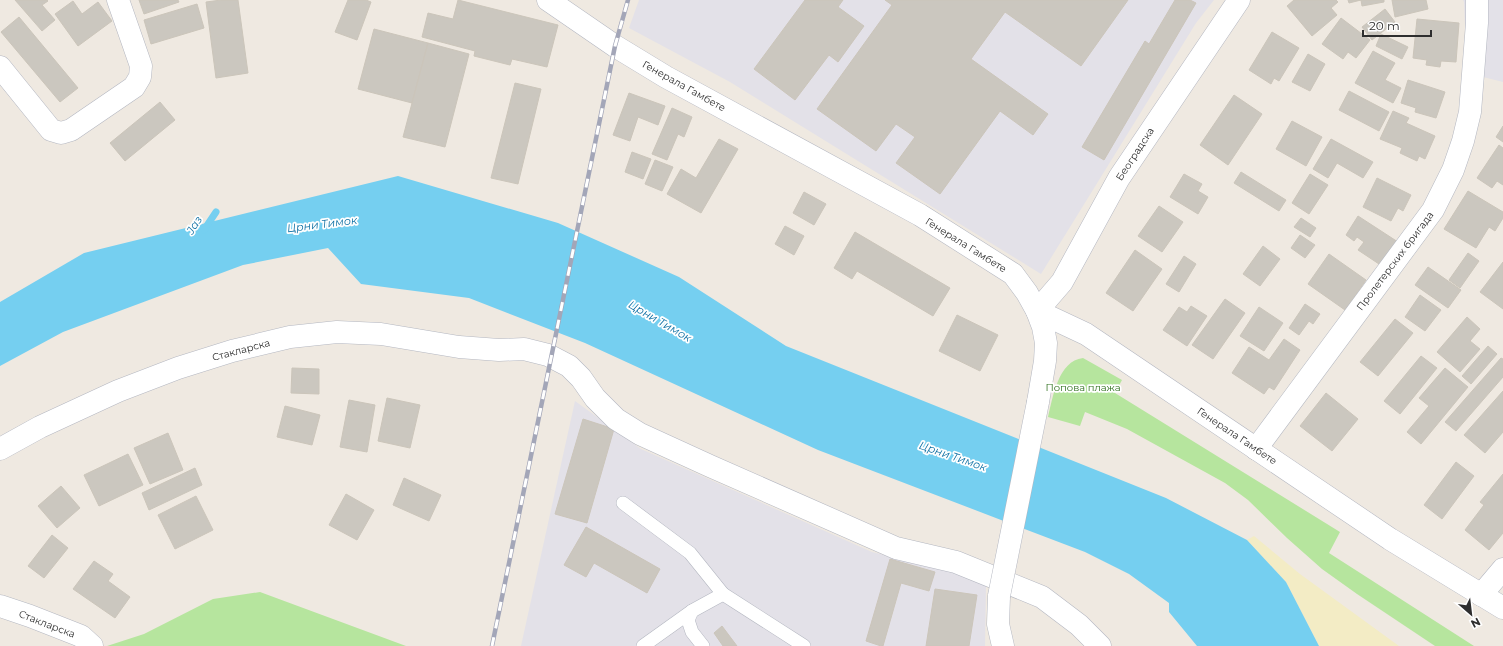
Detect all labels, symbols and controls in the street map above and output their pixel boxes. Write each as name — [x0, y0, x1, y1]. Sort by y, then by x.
scale bar — [1363, 12, 1431, 38]
text: 20 m — [1369, 18, 1400, 33]
street label: Генерала Гамбете — [640, 58, 728, 114]
street label: Београдска — [1113, 125, 1157, 183]
street label: Пролетерских бригада — [1353, 209, 1437, 313]
water label: Јаз — [182, 213, 205, 238]
water label: Црни Тимок — [286, 213, 358, 235]
street label: Генерала Гамбете — [923, 215, 1009, 275]
water label: Црни Тимок — [626, 297, 695, 345]
street label: Стакларска — [211, 336, 271, 364]
park label: Попова плажа — [1045, 381, 1121, 394]
street label: Генерала Гамбете — [1195, 404, 1279, 468]
water label: Црни Тимок — [917, 438, 989, 474]
north arrow — [1451, 594, 1491, 634]
street label: Стакларска — [17, 607, 77, 641]
text: N — [1468, 615, 1483, 631]

